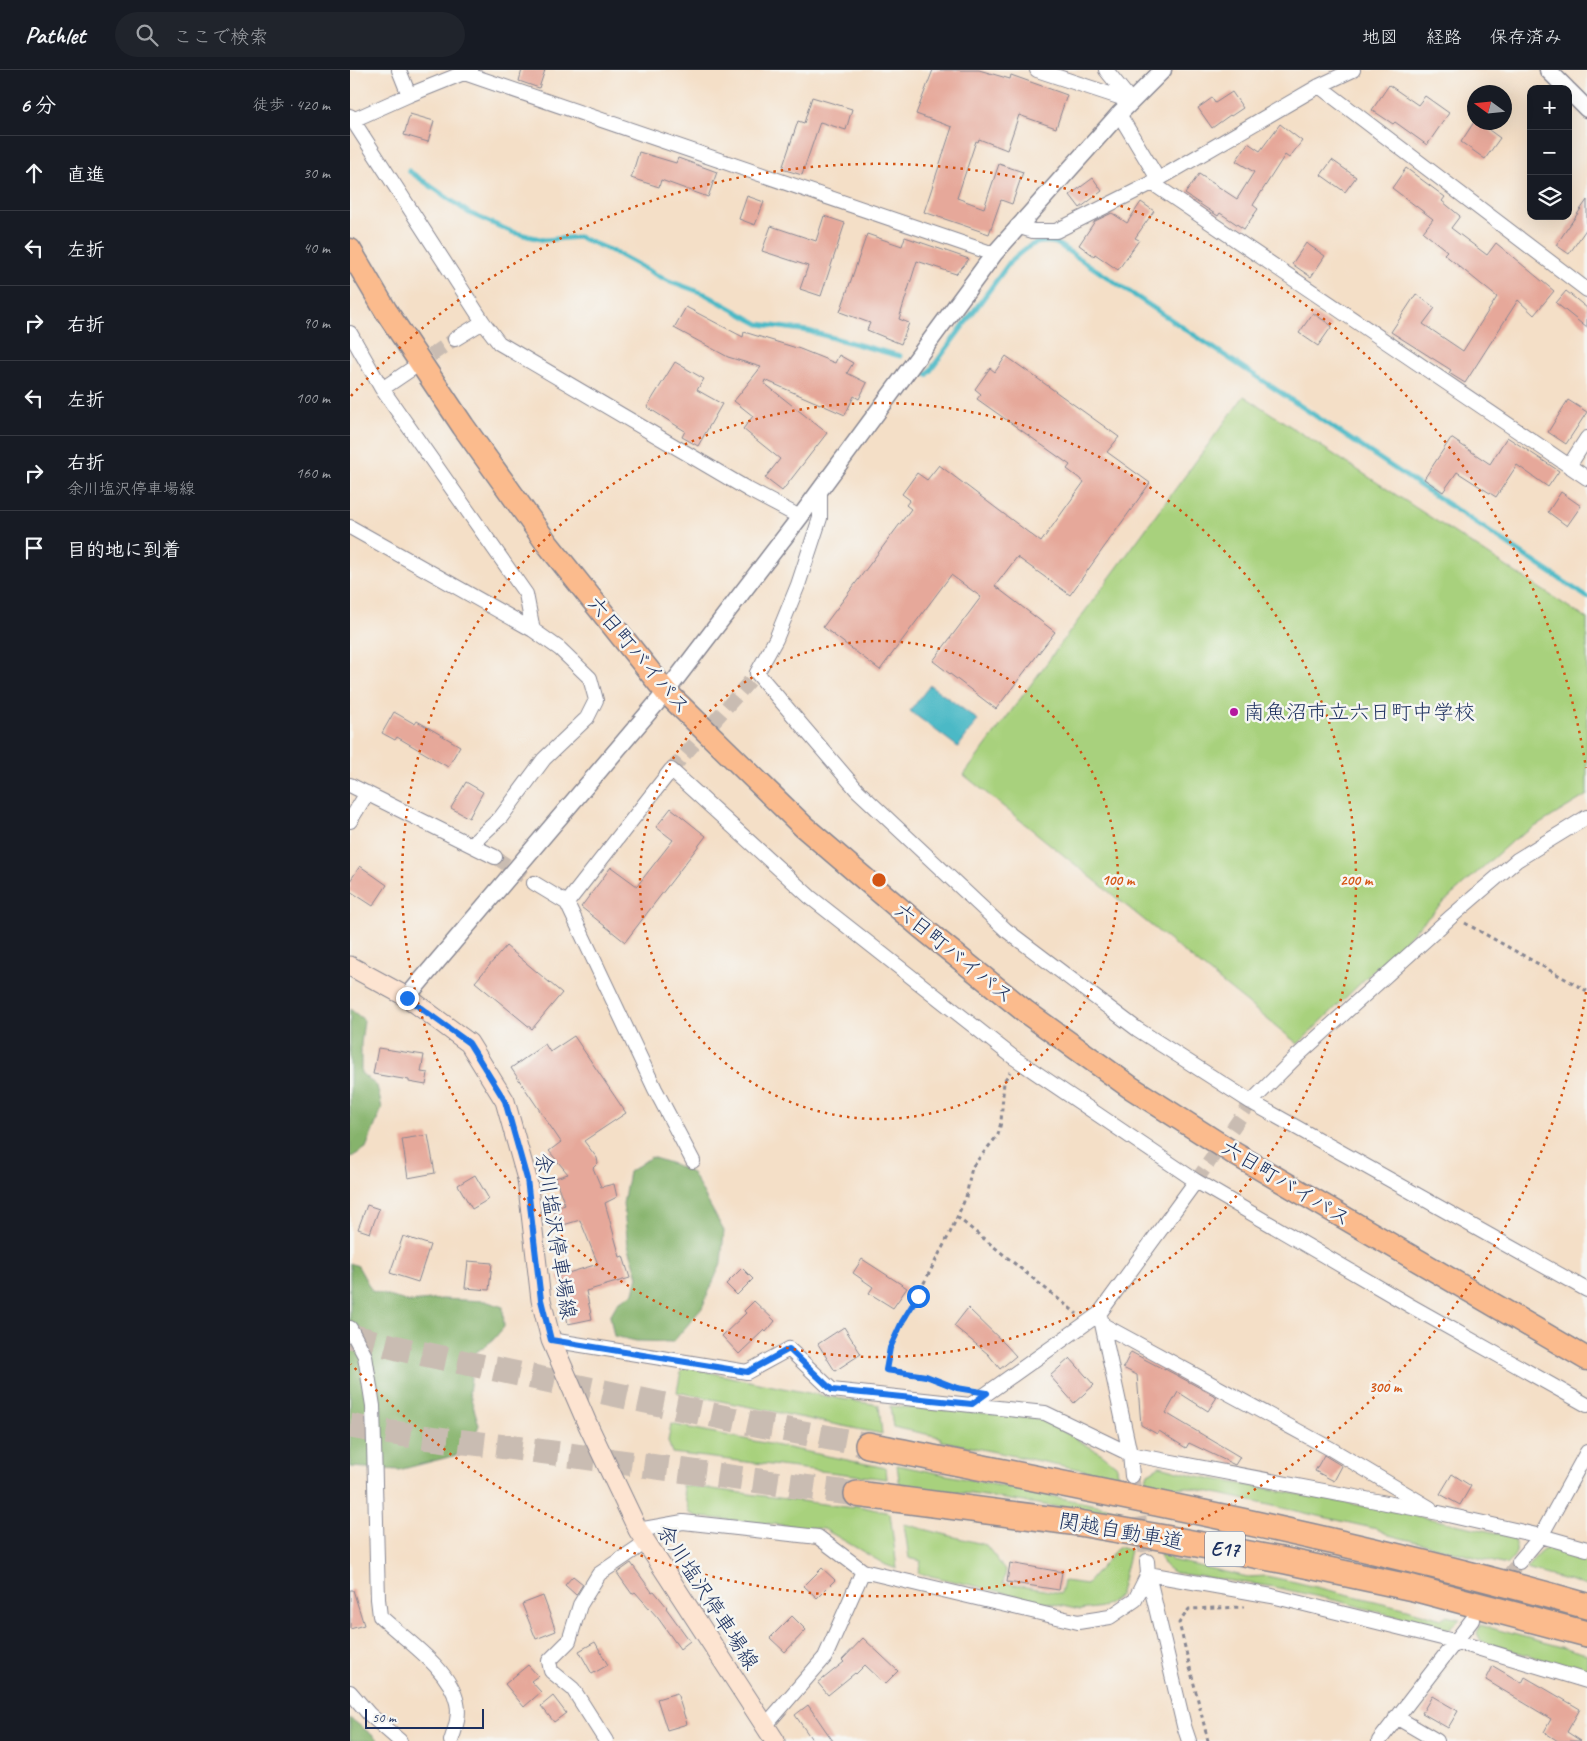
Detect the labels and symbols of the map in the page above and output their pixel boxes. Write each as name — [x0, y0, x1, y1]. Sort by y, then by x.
north arrow — [1467, 85, 1512, 130]
street label: 六日町バイパス — [582, 590, 696, 720]
place label: 南魚沼市立六日町中学校 — [1244, 699, 1475, 725]
marker: 南魚沼市立六日町中学校 — [1228, 706, 1240, 718]
centre of rings — [870, 871, 888, 889]
text: 100 m — [1102, 871, 1136, 890]
text: 200 m — [1340, 871, 1374, 890]
street label: 六日町バイパス — [889, 897, 1019, 1009]
route end — [396, 987, 419, 1010]
street label: 六日町バイパス — [1216, 1134, 1356, 1232]
street label: 余川塩沢停車場線 — [530, 1151, 582, 1321]
route start — [907, 1285, 930, 1308]
text: 300 m — [1369, 1378, 1403, 1397]
street label: 関越自動車道 — [1057, 1507, 1185, 1555]
street label: 余川塩沢停車場線 — [651, 1519, 765, 1675]
road number: E17 — [1205, 1532, 1245, 1566]
scale bar — [365, 1706, 484, 1729]

